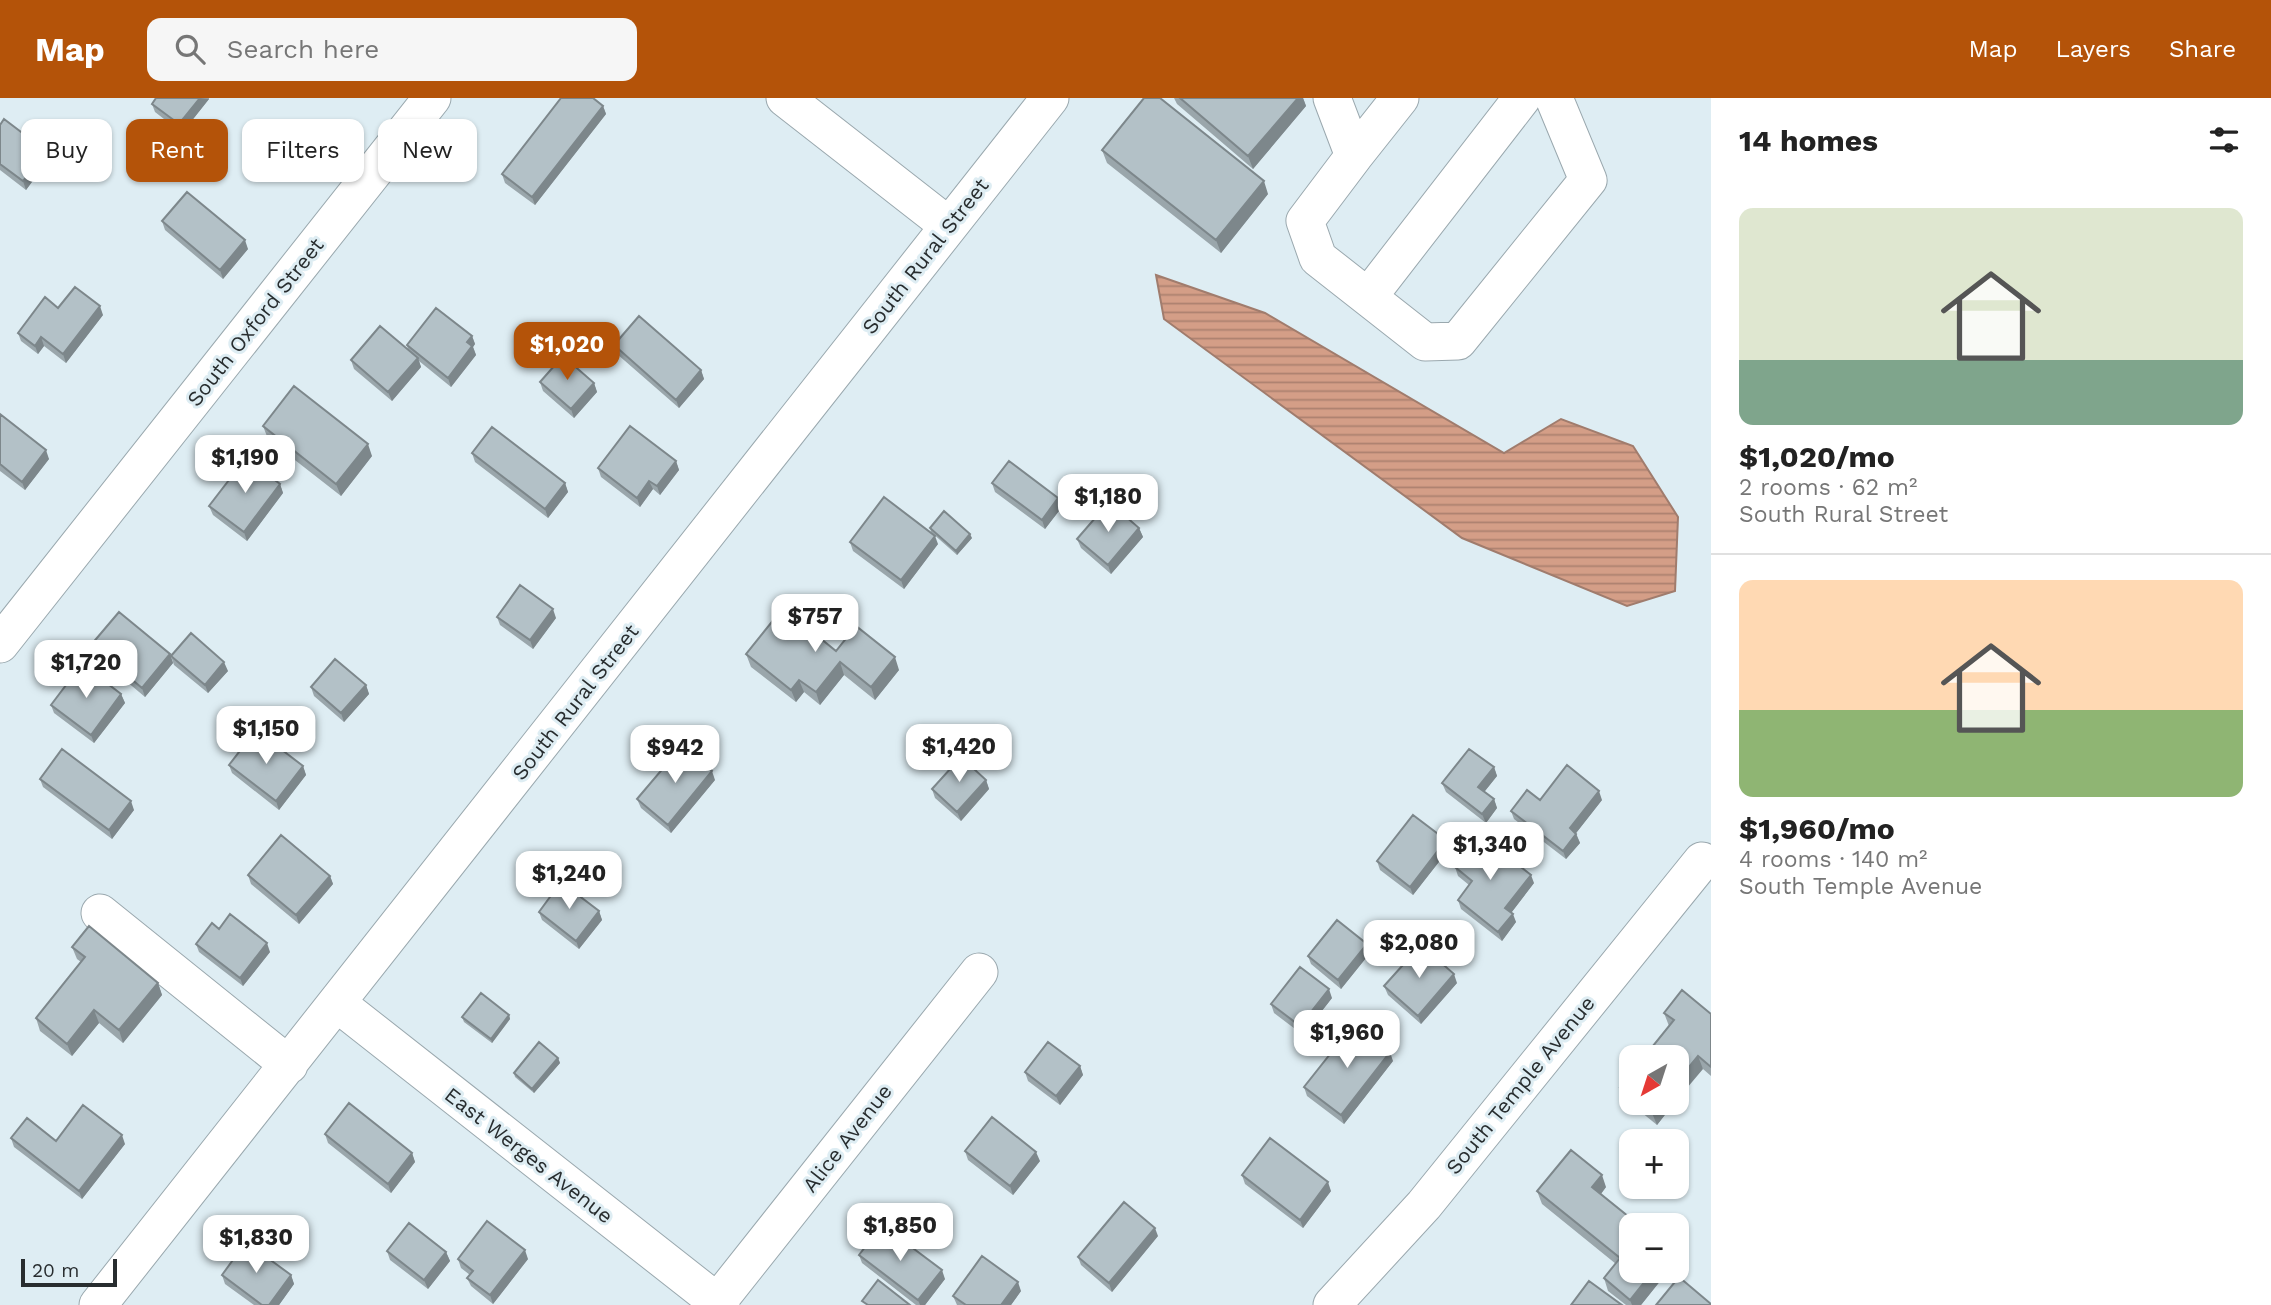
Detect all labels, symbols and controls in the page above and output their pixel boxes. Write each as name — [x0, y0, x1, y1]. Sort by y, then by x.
search box — [147, 18, 637, 81]
text: Map — [35, 30, 105, 69]
icon: search — [171, 30, 209, 68]
text: Search here — [227, 34, 379, 64]
text: Map — [1969, 35, 2017, 63]
text: Layers — [2055, 35, 2131, 63]
text: Share — [2169, 35, 2236, 63]
chip: Buy — [21, 119, 112, 182]
chip: Rent — [126, 119, 228, 182]
chip: Filters — [242, 119, 364, 182]
chip: New — [378, 119, 477, 182]
icon: filters — [2205, 121, 2243, 159]
text: 14 homes — [1739, 123, 1878, 158]
street label: South Rural Street — [856, 173, 994, 339]
street label: South Oxford Street — [181, 233, 329, 411]
icon: home — [1928, 253, 2054, 379]
pin: $1,020 — [510, 322, 624, 382]
text: $1,020 — [530, 331, 604, 358]
pin: $1,190 — [188, 436, 302, 495]
text: $1,020/mo — [1739, 439, 1895, 474]
text: $1,190 — [211, 444, 279, 471]
pin: $1,180 — [1051, 474, 1165, 534]
text: 2 rooms · 62 m² — [1739, 474, 1917, 501]
text: $1,180 — [1074, 483, 1142, 510]
text: South Rural Street — [1739, 501, 1948, 528]
pin: $757 — [774, 594, 856, 654]
text: $757 — [787, 603, 843, 630]
street label: South Rural Street — [506, 619, 644, 785]
icon: home — [1928, 625, 2054, 751]
pin: $1,720 — [29, 640, 143, 700]
text: $1,720 — [50, 649, 122, 676]
pin: $1,150 — [209, 706, 323, 766]
text: $1,150 — [232, 715, 300, 742]
pin: $1,420 — [902, 724, 1016, 784]
pin: $942 — [634, 726, 716, 785]
text: $1,420 — [922, 733, 996, 760]
text: $942 — [646, 734, 704, 761]
text: $1,960/mo — [1739, 811, 1895, 846]
pin: $1,340 — [1433, 822, 1547, 882]
text: $1,340 — [1453, 831, 1527, 858]
text: 4 rooms · 140 m² — [1739, 846, 1927, 873]
pin: $1,240 — [512, 852, 626, 911]
text: $1,240 — [532, 860, 606, 887]
text: South Temple Avenue — [1739, 873, 1982, 900]
pin: $2,080 — [1362, 920, 1476, 980]
text: $2,080 — [1380, 929, 1458, 956]
street label: South Temple Avenue — [1440, 991, 1600, 1179]
pin: $1,960 — [1290, 1010, 1404, 1070]
text: $1,960 — [1310, 1019, 1384, 1046]
north arrow — [1619, 1045, 1689, 1115]
map controls — [1619, 1045, 1689, 1283]
street label: Alice Avenue — [797, 1079, 897, 1197]
street label: East Werges Avenue — [440, 1082, 618, 1228]
button: + — [1619, 1129, 1689, 1199]
pin: $1,850 — [843, 1204, 957, 1263]
text: $1,850 — [863, 1212, 937, 1239]
button: − — [1619, 1213, 1689, 1283]
pin: $1,830 — [199, 1216, 313, 1275]
text: $1,830 — [219, 1224, 293, 1251]
scale bar — [21, 1256, 117, 1288]
text: 20 m — [32, 1259, 79, 1282]

